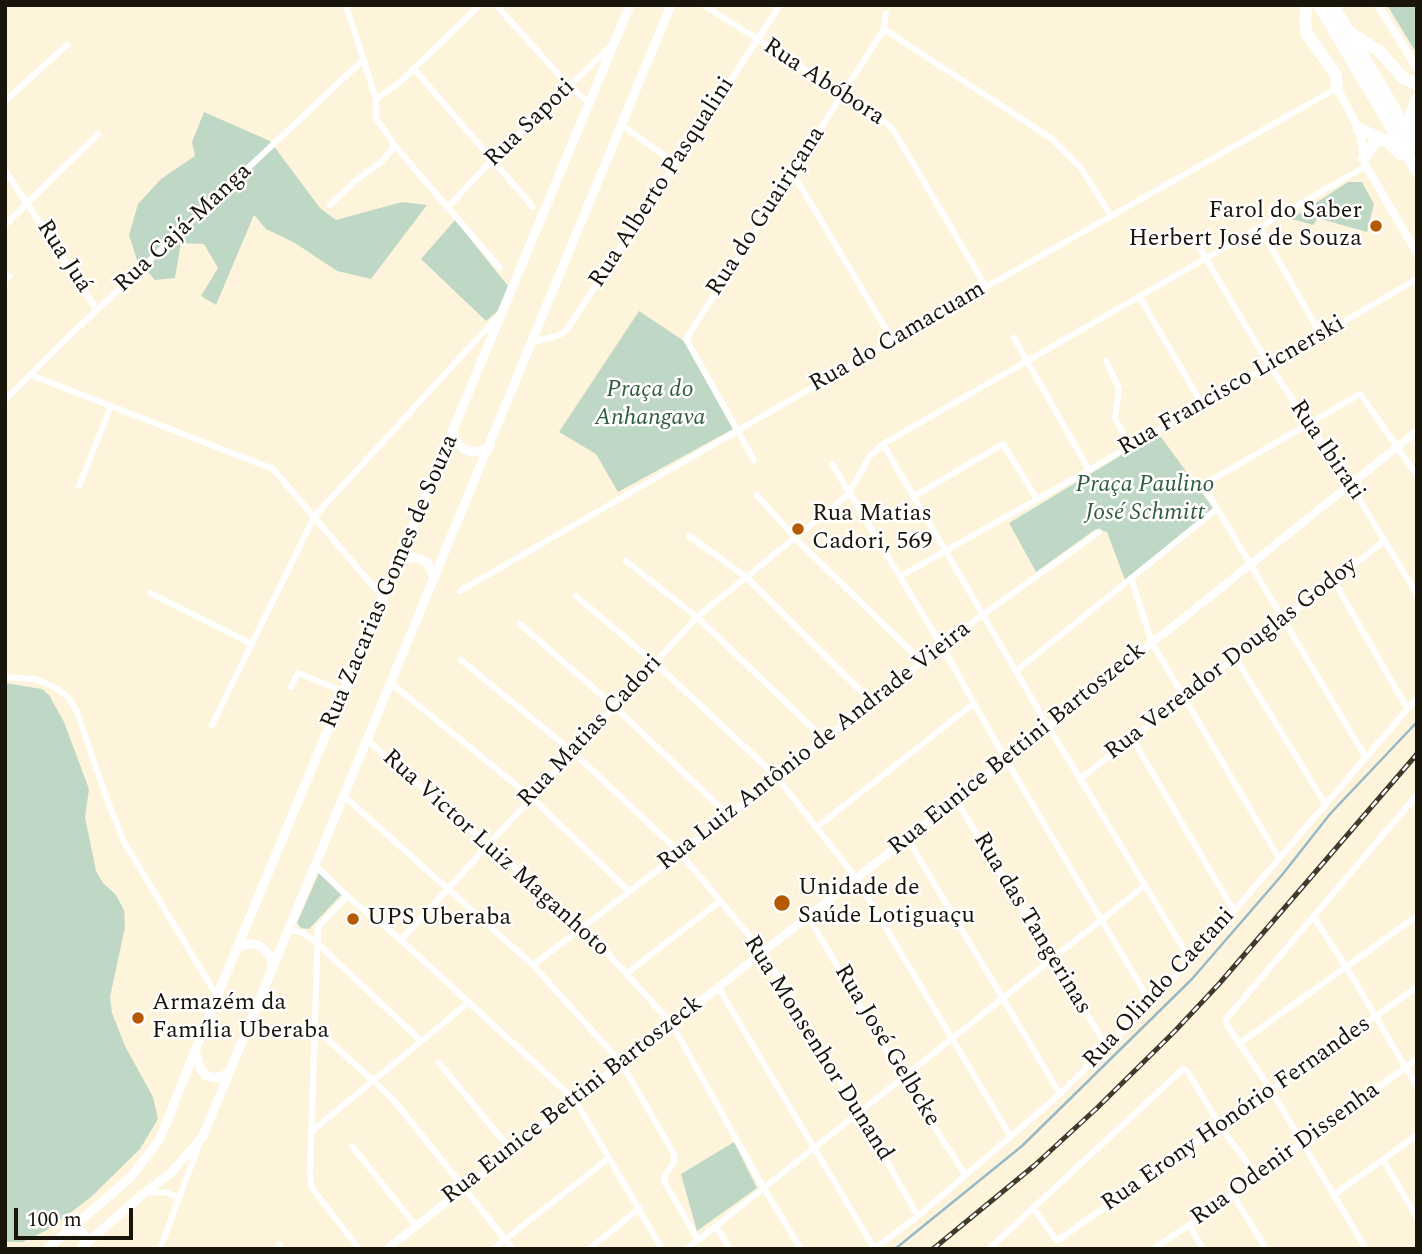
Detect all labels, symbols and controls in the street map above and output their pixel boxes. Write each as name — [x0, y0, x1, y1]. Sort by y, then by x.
street label: Rua Abóbora — [757, 33, 889, 133]
street label: Rua Alberto Pasqualini — [584, 72, 742, 294]
street label: Rua Sapoti — [480, 74, 582, 174]
street label: Rua do Guairiçana — [701, 122, 833, 302]
street label: Rua Cajá-Manga — [109, 158, 259, 300]
place label: Farol do Saber Herbert José de Souza — [1128, 198, 1362, 254]
street label: Rua Juá — [29, 215, 97, 299]
marker: Farol do Saber Herbert José de Souza — [1368, 218, 1384, 234]
street label: Rua do Camacuam — [805, 276, 991, 400]
street label: Rua Francisco Licnerski — [1114, 310, 1350, 464]
park label: Praça do Anhangava — [595, 377, 705, 433]
street label: Rua Ibirati — [1282, 395, 1370, 507]
street label: Rua Zacarias Gomes de Souza — [316, 431, 466, 733]
park label: Praça Paulino José Schmitt — [1076, 472, 1214, 528]
place label: Rua Matias Cadori, 569 — [812, 501, 933, 557]
marker: Rua Matias Cadori, 569 — [790, 521, 806, 537]
street label: Rua Vereador Douglas Godoy — [1100, 552, 1364, 768]
street label: Rua Luiz Antônio de Andrade Vieira — [653, 616, 977, 878]
street label: Rua Eunice Bettini Bartoszeck — [884, 637, 1152, 863]
street label: Rua Matias Cadori — [513, 650, 669, 814]
street label: Rua Victor Luiz Maganhoto — [375, 744, 615, 964]
street label: Rua das Tangerinas — [965, 828, 1097, 1020]
place label: Unidade de Saúde Lotiguaçu — [798, 875, 975, 931]
marker: Unidade de Saúde Lotiguaçu — [772, 893, 792, 913]
street label: Rua Olindo Caetani — [1078, 902, 1242, 1076]
place label: UPS Uberaba — [367, 905, 511, 933]
marker: UPS Uberaba — [345, 911, 361, 927]
street label: Rua Monsenhor Dunand — [736, 931, 898, 1167]
street label: Rua José Gelbcke — [826, 960, 946, 1132]
place label: Armazém da Família Uberaba — [152, 990, 329, 1046]
street label: Rua Eunice Bettini Bartoszeck — [437, 990, 709, 1212]
marker: Armazém da Família Uberaba — [130, 1010, 146, 1026]
street label: Rua Erony Honório Fernandes — [1097, 1011, 1377, 1219]
street label: Rua Odenir Dissenha — [1186, 1077, 1386, 1233]
scale bar — [18, 1194, 136, 1238]
text: 100 m — [27, 1204, 82, 1236]

